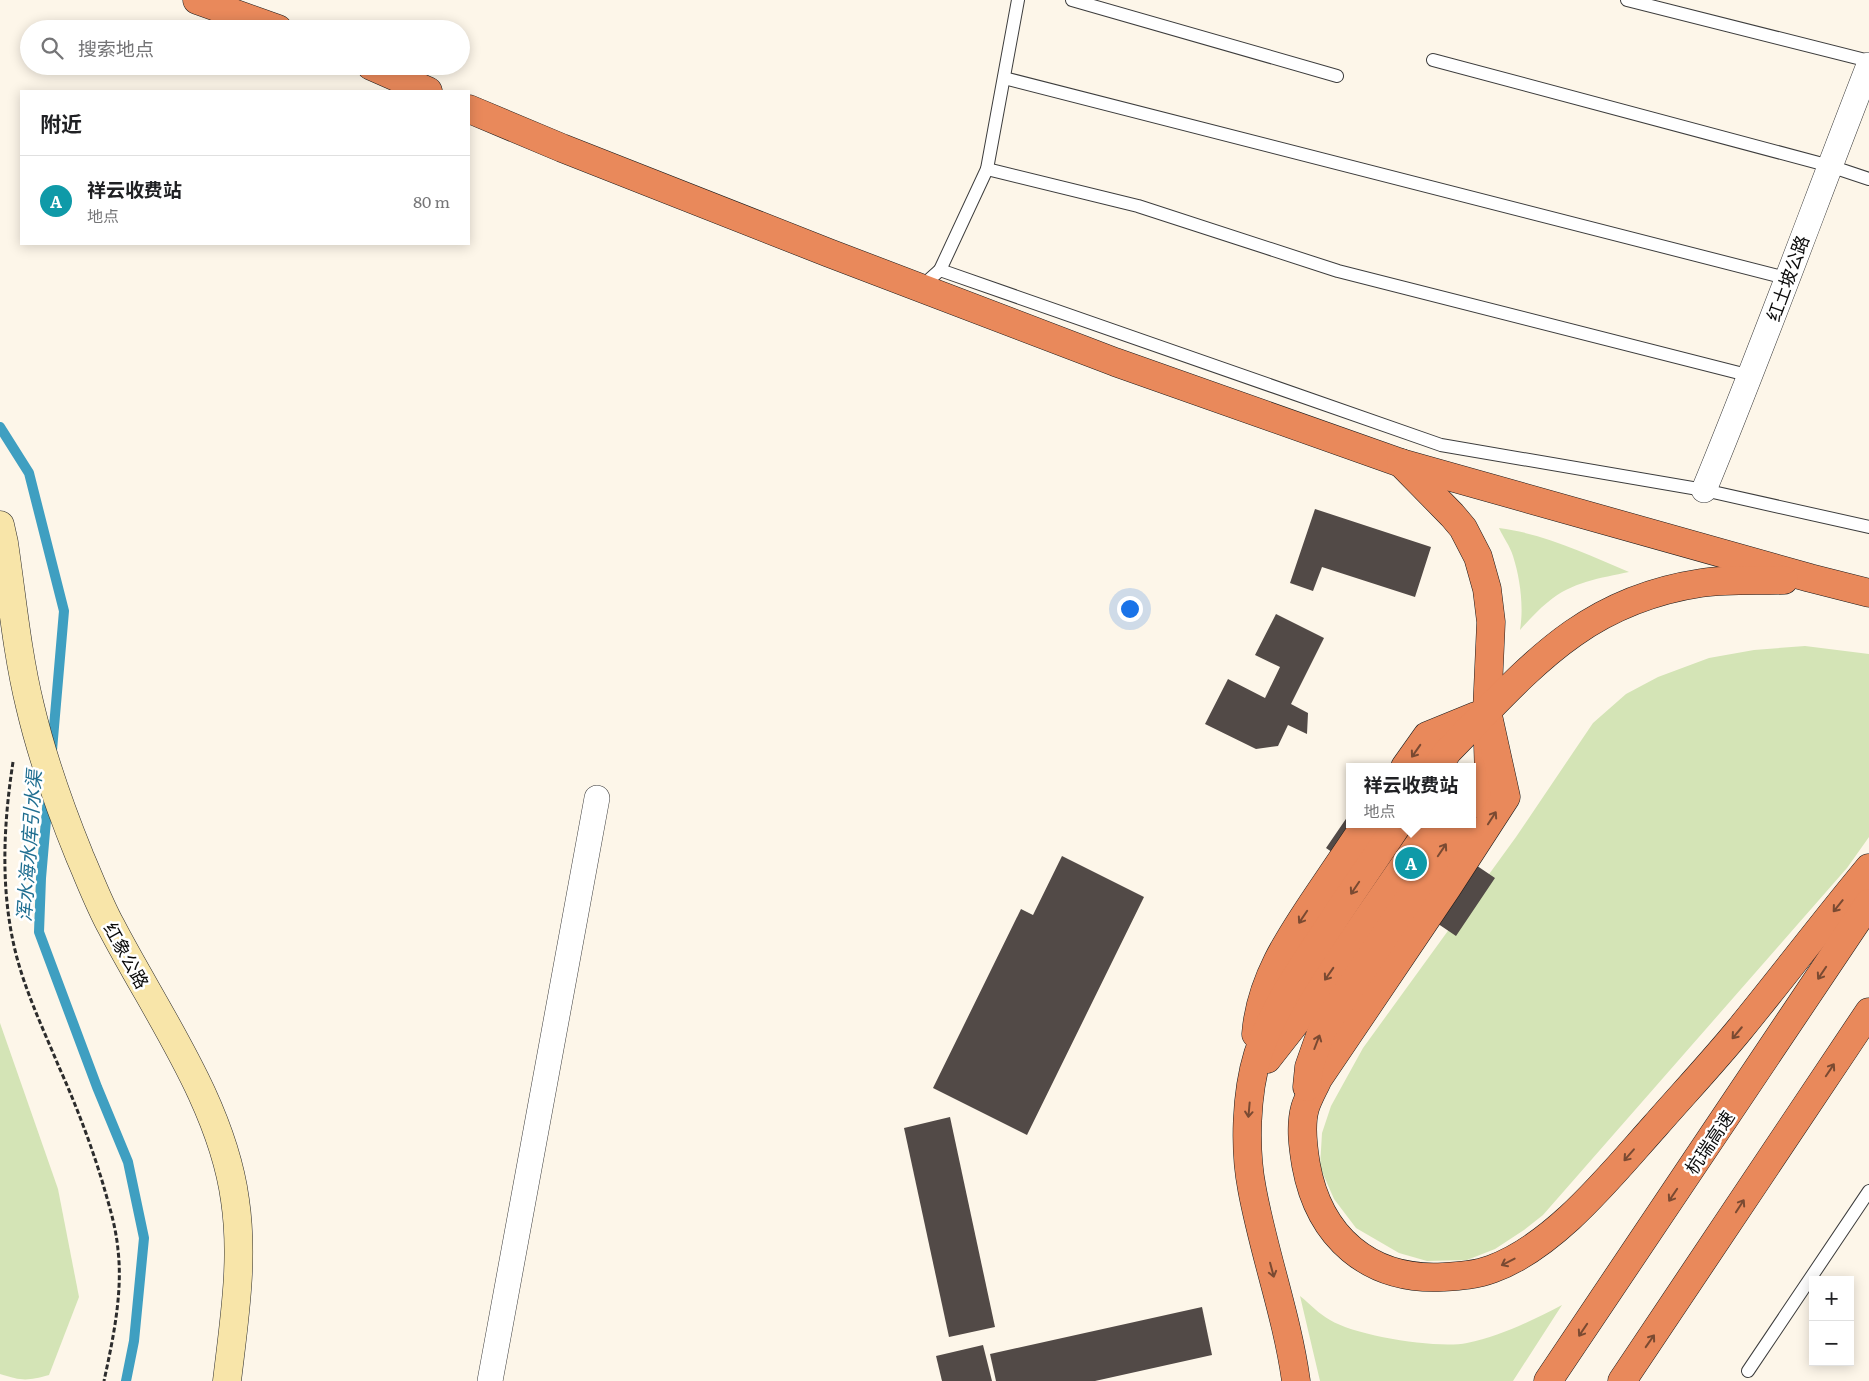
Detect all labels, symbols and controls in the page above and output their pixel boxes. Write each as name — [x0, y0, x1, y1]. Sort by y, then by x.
search box — [20, 20, 470, 75]
icon: search — [38, 34, 66, 62]
text: 搜索地点 — [78, 34, 154, 62]
text: 附近 — [40, 107, 82, 138]
text: 祥云收费站 — [87, 175, 182, 203]
text: A — [50, 189, 62, 213]
text: 80 m — [413, 189, 450, 213]
text: 地点 — [87, 203, 119, 227]
street label: 红土坡公路 — [1759, 231, 1815, 325]
your location — [1117, 596, 1143, 622]
one-way arrow — [1411, 744, 1421, 758]
popup — [1346, 763, 1476, 828]
water label: 浑水海水库引水渠 — [9, 766, 47, 923]
text: 祥云收费站 — [1363, 770, 1459, 798]
text: 地点 — [1363, 798, 1396, 822]
one-way arrow — [1488, 811, 1498, 825]
one-way arrow — [1437, 843, 1447, 857]
pin: A — [1395, 844, 1427, 882]
one-way arrow — [1350, 880, 1360, 894]
one-way arrow — [1833, 899, 1844, 912]
one-way arrow — [1298, 910, 1308, 924]
street label: 红象公路 — [98, 917, 156, 993]
one-way arrow — [1817, 965, 1827, 979]
one-way arrow — [1324, 967, 1334, 981]
one-way arrow — [1731, 1026, 1742, 1039]
one-way arrow — [1313, 1035, 1322, 1050]
one-way arrow — [1825, 1064, 1835, 1078]
one-way arrow — [1244, 1102, 1254, 1118]
street label: 杭瑞高速 — [1678, 1105, 1740, 1179]
one-way arrow — [1624, 1148, 1635, 1161]
one-way arrow — [1668, 1188, 1678, 1202]
one-way arrow — [1735, 1199, 1745, 1213]
one-way arrow — [1501, 1258, 1516, 1267]
one-way arrow — [1267, 1261, 1277, 1277]
map controls — [1809, 1276, 1854, 1366]
button: + — [1809, 1276, 1854, 1321]
button: − — [1809, 1321, 1854, 1366]
one-way arrow — [1578, 1323, 1588, 1337]
one-way arrow — [1645, 1334, 1655, 1348]

